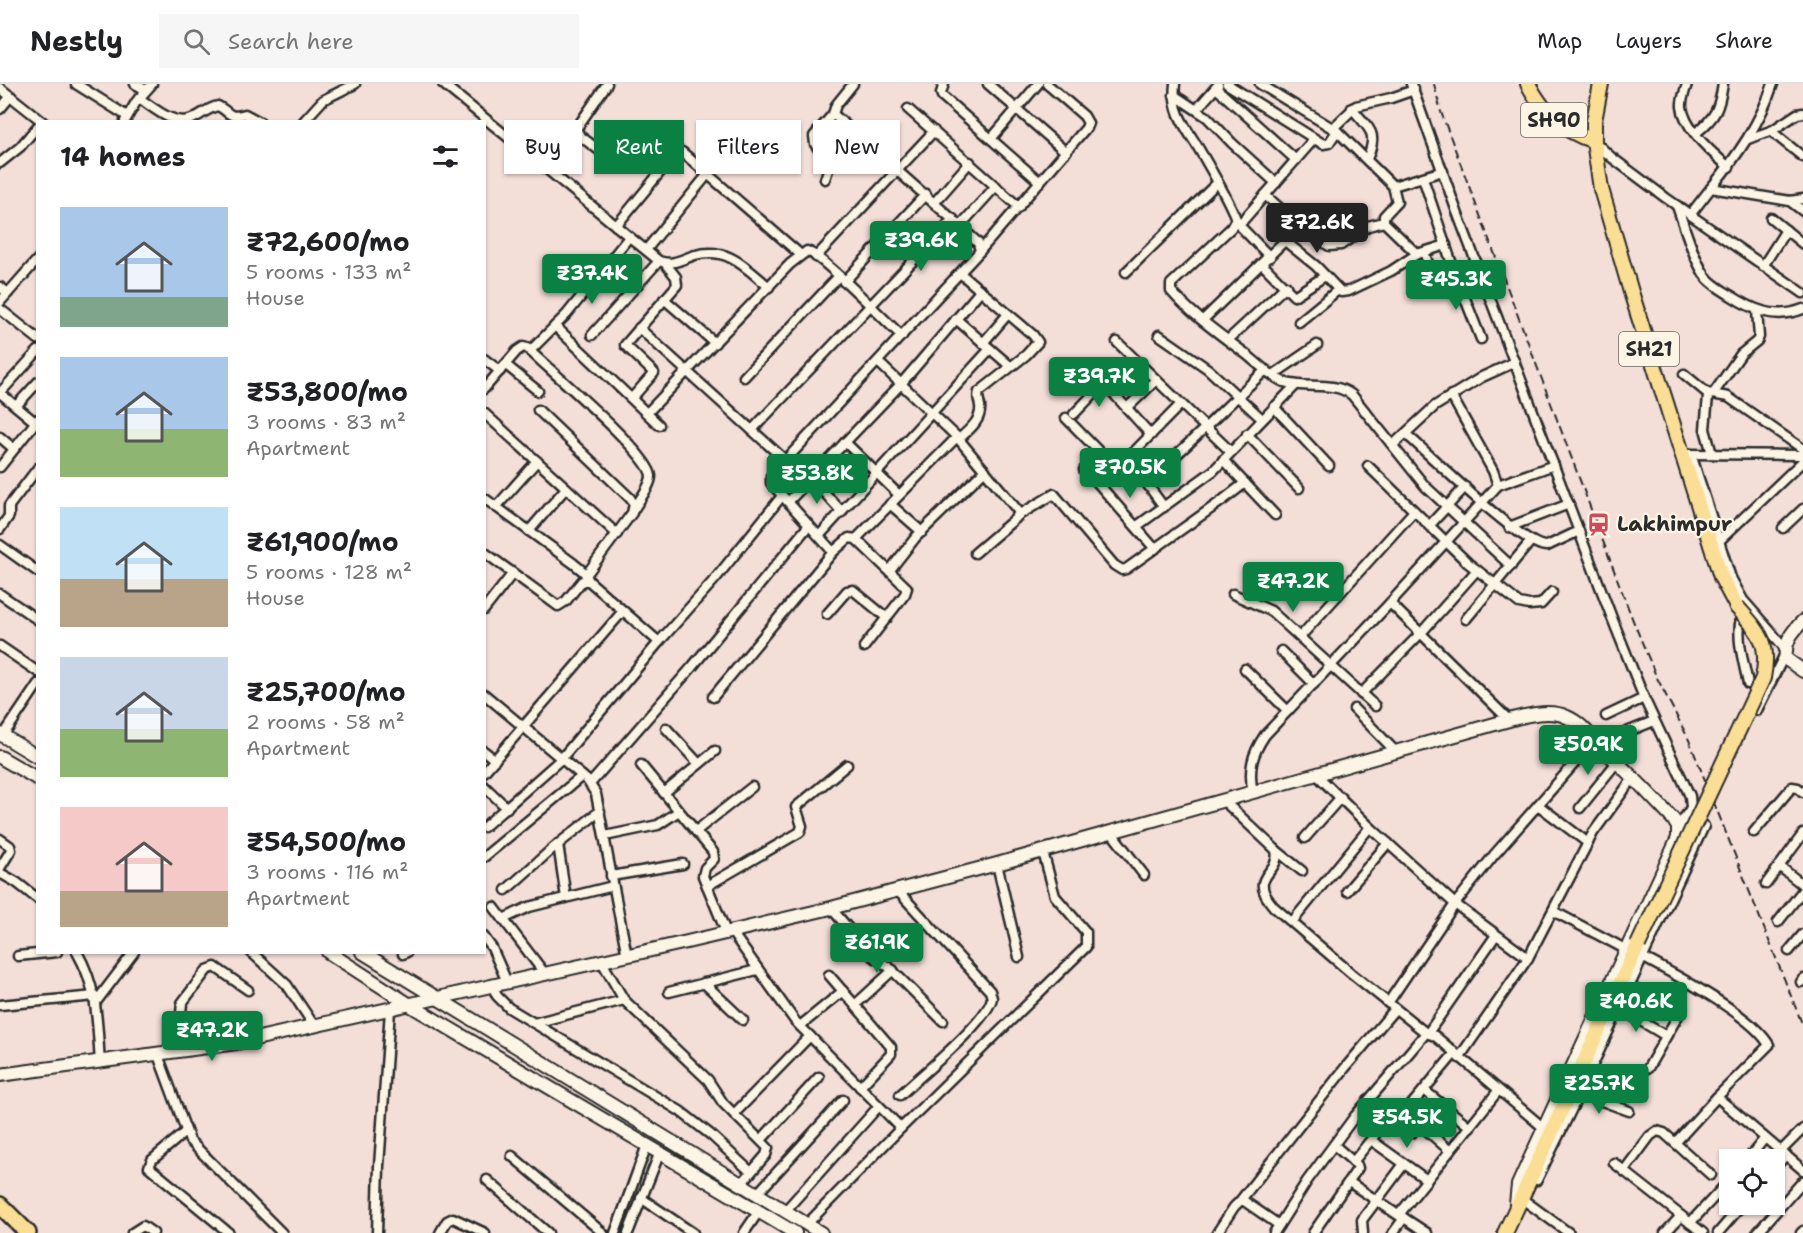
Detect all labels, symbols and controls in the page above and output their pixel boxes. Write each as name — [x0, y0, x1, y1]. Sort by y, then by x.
search box — [159, 14, 579, 68]
text: Nestly — [30, 22, 123, 60]
icon: search — [180, 25, 213, 58]
text: Search here — [228, 27, 354, 56]
text: Map — [1537, 27, 1582, 55]
text: Layers — [1615, 27, 1682, 55]
text: Share — [1715, 27, 1773, 55]
road number: SH90 — [1521, 103, 1587, 137]
chip: Buy — [504, 120, 582, 174]
chip: Rent — [594, 120, 684, 174]
chip: Filters — [696, 120, 801, 174]
chip: New — [813, 120, 900, 174]
text: 14 homes — [60, 139, 186, 174]
icon: filters — [429, 140, 462, 173]
pin: ₹72.6K — [1268, 203, 1366, 254]
text: ₹72.6K — [1280, 209, 1354, 235]
pin: ₹39.6K — [872, 221, 970, 272]
text: ₹72,600/mo — [246, 224, 410, 259]
text: ₹39.6K — [884, 227, 958, 253]
icon: home — [108, 231, 180, 303]
pin: ₹37.4K — [543, 254, 641, 305]
text: 5 rooms · 133 m² — [246, 259, 411, 285]
text: ₹37.4K — [556, 260, 628, 286]
pin: ₹45.3K — [1407, 260, 1505, 311]
text: ₹45.3K — [1420, 266, 1492, 292]
text: House — [246, 285, 305, 311]
road number: SH21 — [1619, 332, 1679, 366]
pin: ₹39.7K — [1050, 357, 1148, 408]
text: ₹39.7K — [1063, 363, 1135, 389]
text: ₹53,800/mo — [246, 374, 408, 409]
icon: home — [108, 381, 180, 453]
text: 3 rooms · 83 m² — [246, 409, 406, 435]
text: Apartment — [246, 435, 350, 461]
pin: ₹70.5K — [1081, 448, 1179, 499]
pin: ₹53.8K — [768, 454, 866, 505]
text: ₹70.5K — [1094, 454, 1166, 480]
text: ₹53.8K — [781, 460, 853, 486]
place label: Lakhimpur — [1617, 510, 1732, 538]
station icon: Lakhimpur — [1586, 511, 1612, 537]
text: ₹61,900/mo — [246, 524, 399, 559]
icon: home — [108, 531, 180, 603]
text: 5 rooms · 128 m² — [246, 559, 412, 585]
pin: ₹47.2K — [1244, 562, 1342, 613]
text: ₹47.2K — [1257, 568, 1329, 594]
text: House — [246, 585, 305, 611]
text: ₹25,700/mo — [246, 674, 406, 709]
icon: home — [108, 681, 180, 753]
text: 2 rooms · 58 m² — [246, 709, 405, 735]
pin: ₹50.9K — [1539, 725, 1637, 776]
text: ₹50.9K — [1553, 731, 1623, 757]
text: Apartment — [246, 735, 350, 761]
text: ₹54,500/mo — [246, 824, 406, 859]
icon: home — [108, 831, 180, 903]
text: 3 rooms · 116 m² — [246, 859, 408, 885]
text: Apartment — [246, 885, 350, 911]
pin: ₹61.9K — [828, 923, 926, 974]
text: ₹61.9K — [844, 929, 910, 955]
pin: ₹40.6K — [1587, 982, 1685, 1033]
text: ₹40.6K — [1599, 988, 1673, 1014]
pin: ₹47.2K — [163, 1011, 261, 1062]
text: ₹47.2K — [176, 1017, 248, 1043]
pin: ₹25.7K — [1550, 1064, 1648, 1115]
text: ₹25.7K — [1564, 1070, 1634, 1096]
pin: ₹54.5K — [1358, 1098, 1456, 1149]
text: ₹54.5K — [1371, 1104, 1443, 1130]
map controls — [1719, 1149, 1785, 1215]
button: locate — [1719, 1149, 1785, 1215]

